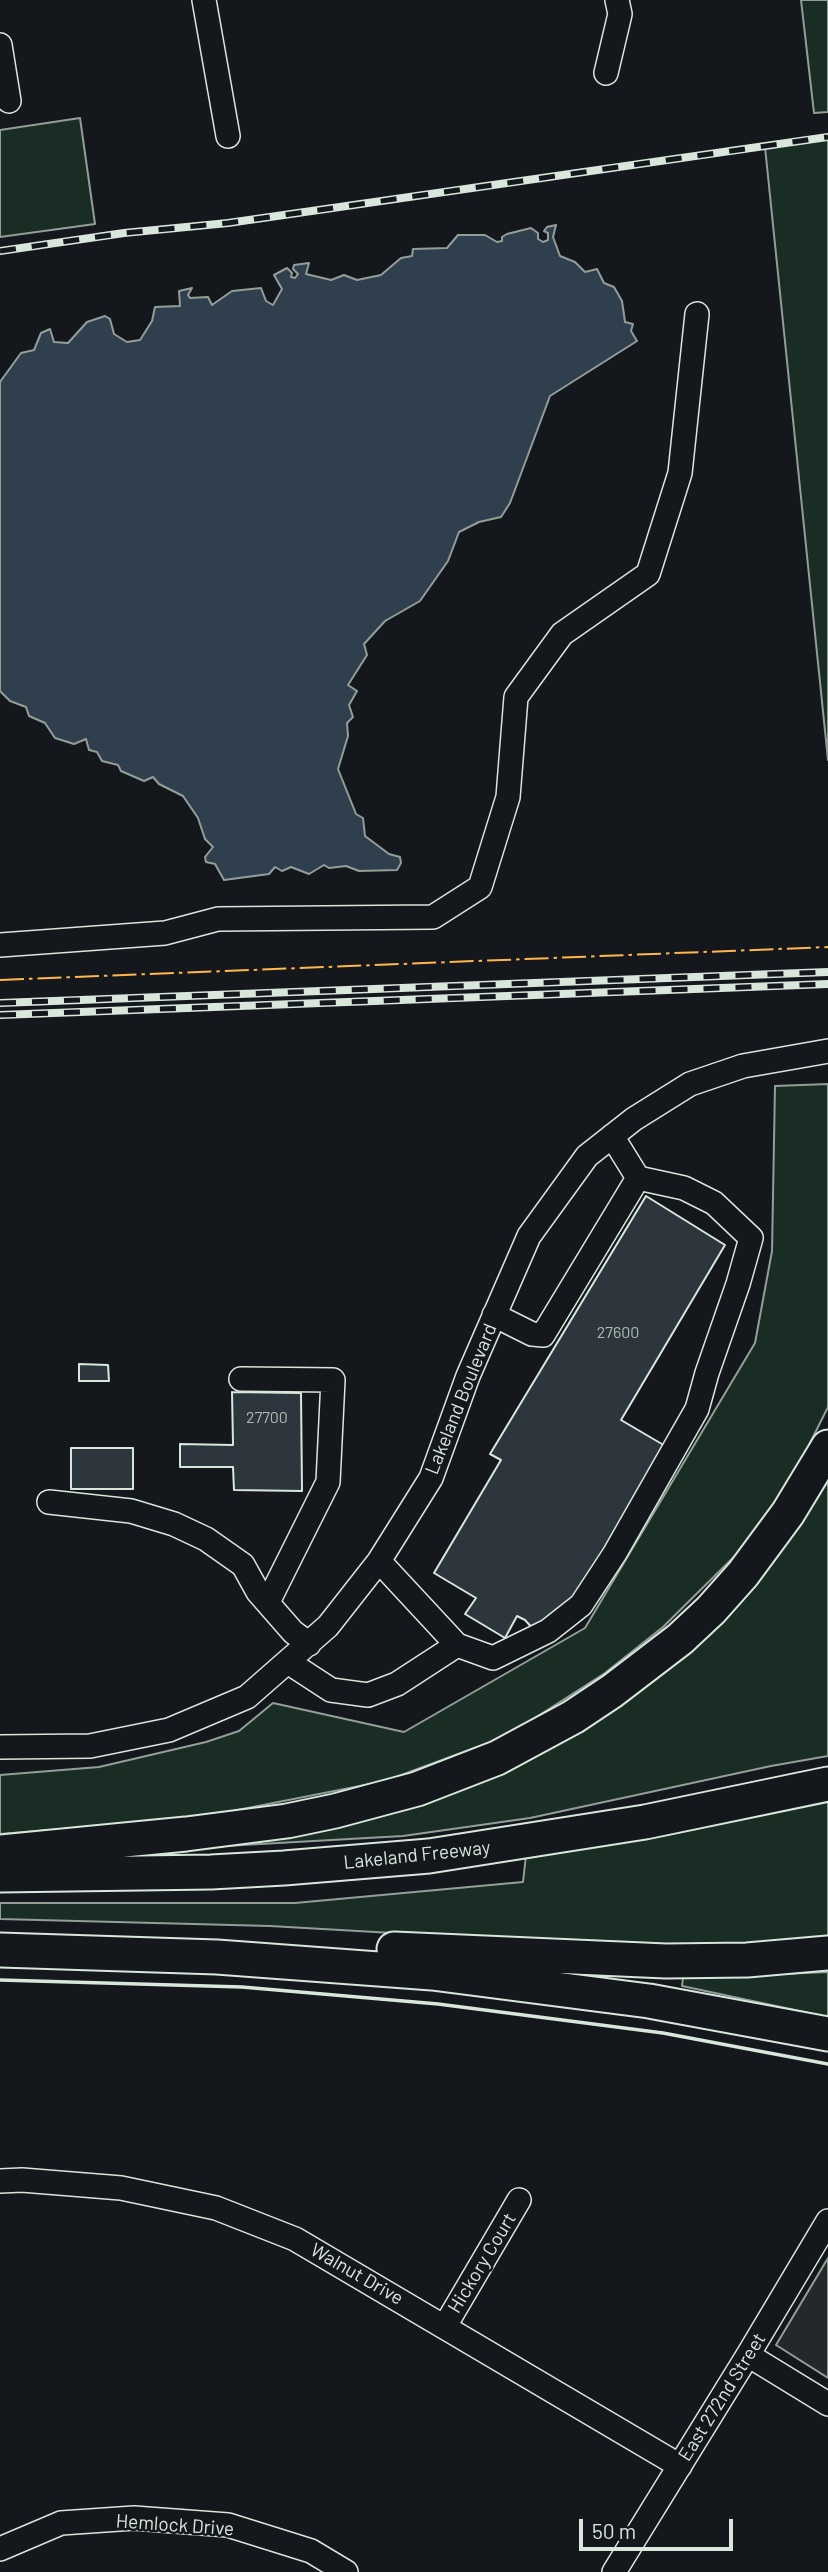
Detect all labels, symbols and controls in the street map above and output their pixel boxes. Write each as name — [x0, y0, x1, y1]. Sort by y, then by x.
street label: Lakeland Boulevard — [420, 1320, 502, 1478]
house number: 27600 — [597, 1323, 639, 1343]
house number: 27700 — [246, 1408, 288, 1428]
street label: Lakeland Freeway — [343, 1836, 491, 1874]
street label: Hickory Court — [443, 2209, 521, 2317]
street label: Walnut Drive — [307, 2238, 407, 2310]
street label: East 272nd Street — [674, 2329, 770, 2465]
scale bar — [583, 2506, 737, 2550]
street label: Hemlock Drive — [115, 2509, 235, 2541]
text: 50 m — [592, 2518, 636, 2543]

